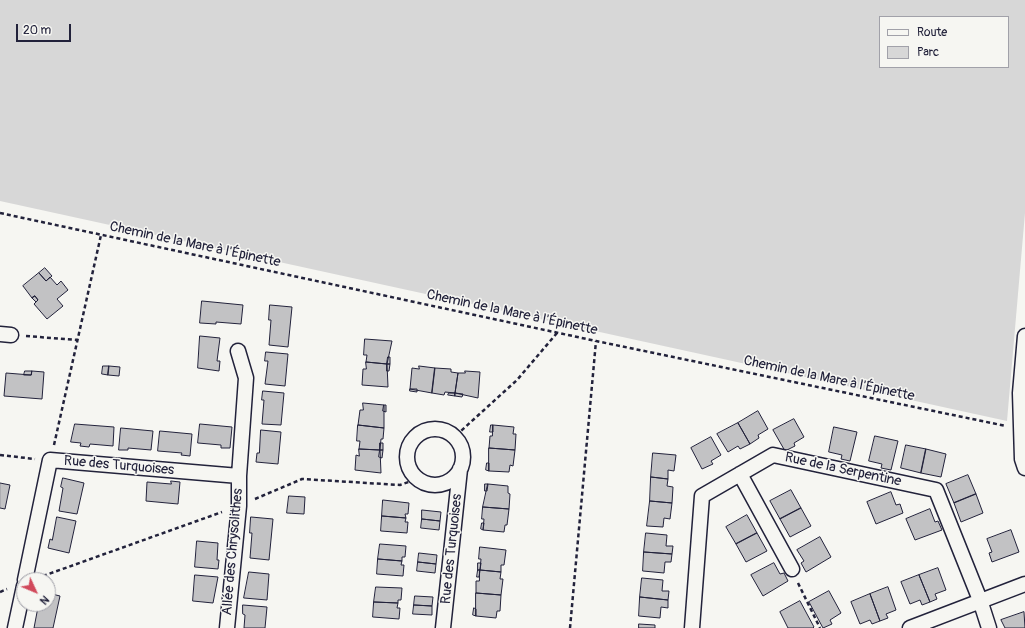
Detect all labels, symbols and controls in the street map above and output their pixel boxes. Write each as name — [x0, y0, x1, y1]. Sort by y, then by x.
scale bar — [18, 16, 73, 42]
legend — [879, 16, 1009, 68]
text: 20 m — [23, 23, 51, 38]
text: Route — [917, 25, 947, 40]
text: Parc — [917, 45, 939, 60]
street label: Chemin de la Mare à l'Épinette — [108, 219, 282, 271]
street label: Chemin de la Mare à l'Épinette — [425, 287, 599, 339]
street label: Chemin de la Mare à l'Épinette — [742, 353, 916, 405]
street label: Rue de la Serpentine — [783, 449, 903, 491]
street label: Rue des Turquoises — [63, 453, 175, 479]
street label: Allée des Chrysolithes — [219, 488, 247, 616]
street label: Rue des Turquoises — [438, 493, 466, 605]
north arrow — [16, 572, 56, 612]
text: N — [37, 593, 52, 607]

